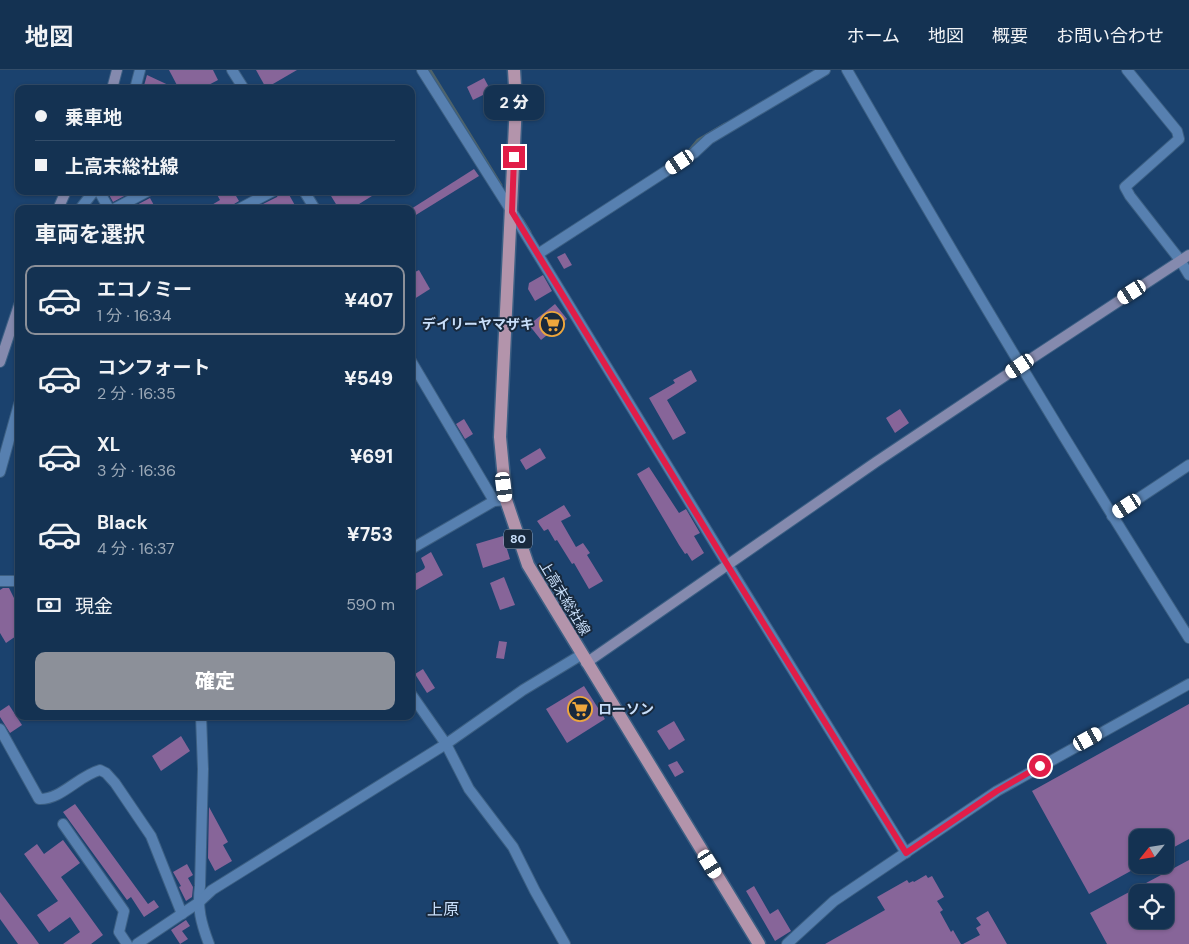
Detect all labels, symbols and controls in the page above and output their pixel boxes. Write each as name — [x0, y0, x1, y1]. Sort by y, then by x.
text: 地図 — [25, 21, 73, 52]
text: ホーム — [847, 24, 900, 48]
text: 地図 — [928, 24, 964, 48]
text: 概要 — [992, 24, 1028, 48]
text: お問い合わせ — [1056, 24, 1164, 48]
callout: 2 分 — [484, 84, 544, 119]
text: 2 分 — [500, 92, 528, 113]
text: 乗車地 — [65, 105, 122, 130]
route end — [503, 146, 525, 168]
car — [663, 147, 696, 177]
text: 上高末総社線 — [65, 154, 179, 179]
text: 車両を選択 — [35, 220, 145, 249]
text: エコノミー — [97, 277, 192, 302]
icon: car — [37, 278, 82, 323]
car — [1115, 278, 1148, 306]
text: ¥407 — [345, 288, 393, 313]
text: 1 分 · 16:34 — [97, 305, 171, 326]
supermarket icon: デイリーヤマザキ — [539, 311, 565, 337]
place label: デイリーヤマザキ — [422, 315, 534, 333]
car — [1003, 351, 1036, 381]
text: コンフォート — [97, 355, 210, 380]
icon: car — [37, 356, 82, 401]
text: ¥549 — [344, 366, 393, 391]
text: 2 分 · 16:35 — [97, 383, 176, 404]
text: XL — [97, 432, 120, 457]
icon: car — [37, 434, 82, 479]
text: ¥691 — [350, 444, 393, 469]
text: 3 分 · 16:36 — [97, 460, 176, 481]
car — [494, 471, 513, 503]
car — [1110, 492, 1143, 520]
text: Black — [97, 510, 148, 535]
icon: car — [37, 512, 82, 557]
text: ¥753 — [347, 522, 393, 547]
road number: 80 — [504, 529, 532, 548]
text: 4 分 · 16:37 — [97, 538, 175, 559]
street label: 上高末総社線 — [536, 557, 594, 639]
icon: cash — [35, 591, 63, 619]
text: 現金 — [75, 594, 113, 619]
text: 590 m — [346, 594, 395, 615]
button: 確定 — [35, 652, 395, 710]
supermarket icon: ローソン — [567, 696, 593, 722]
place label: ローソン — [598, 700, 654, 718]
car — [1071, 725, 1104, 753]
route start — [1029, 755, 1051, 777]
north arrow — [1129, 829, 1174, 874]
map controls — [1129, 829, 1174, 929]
car — [695, 847, 724, 881]
button: locate — [1129, 884, 1174, 929]
district label: 上原 — [427, 899, 459, 920]

